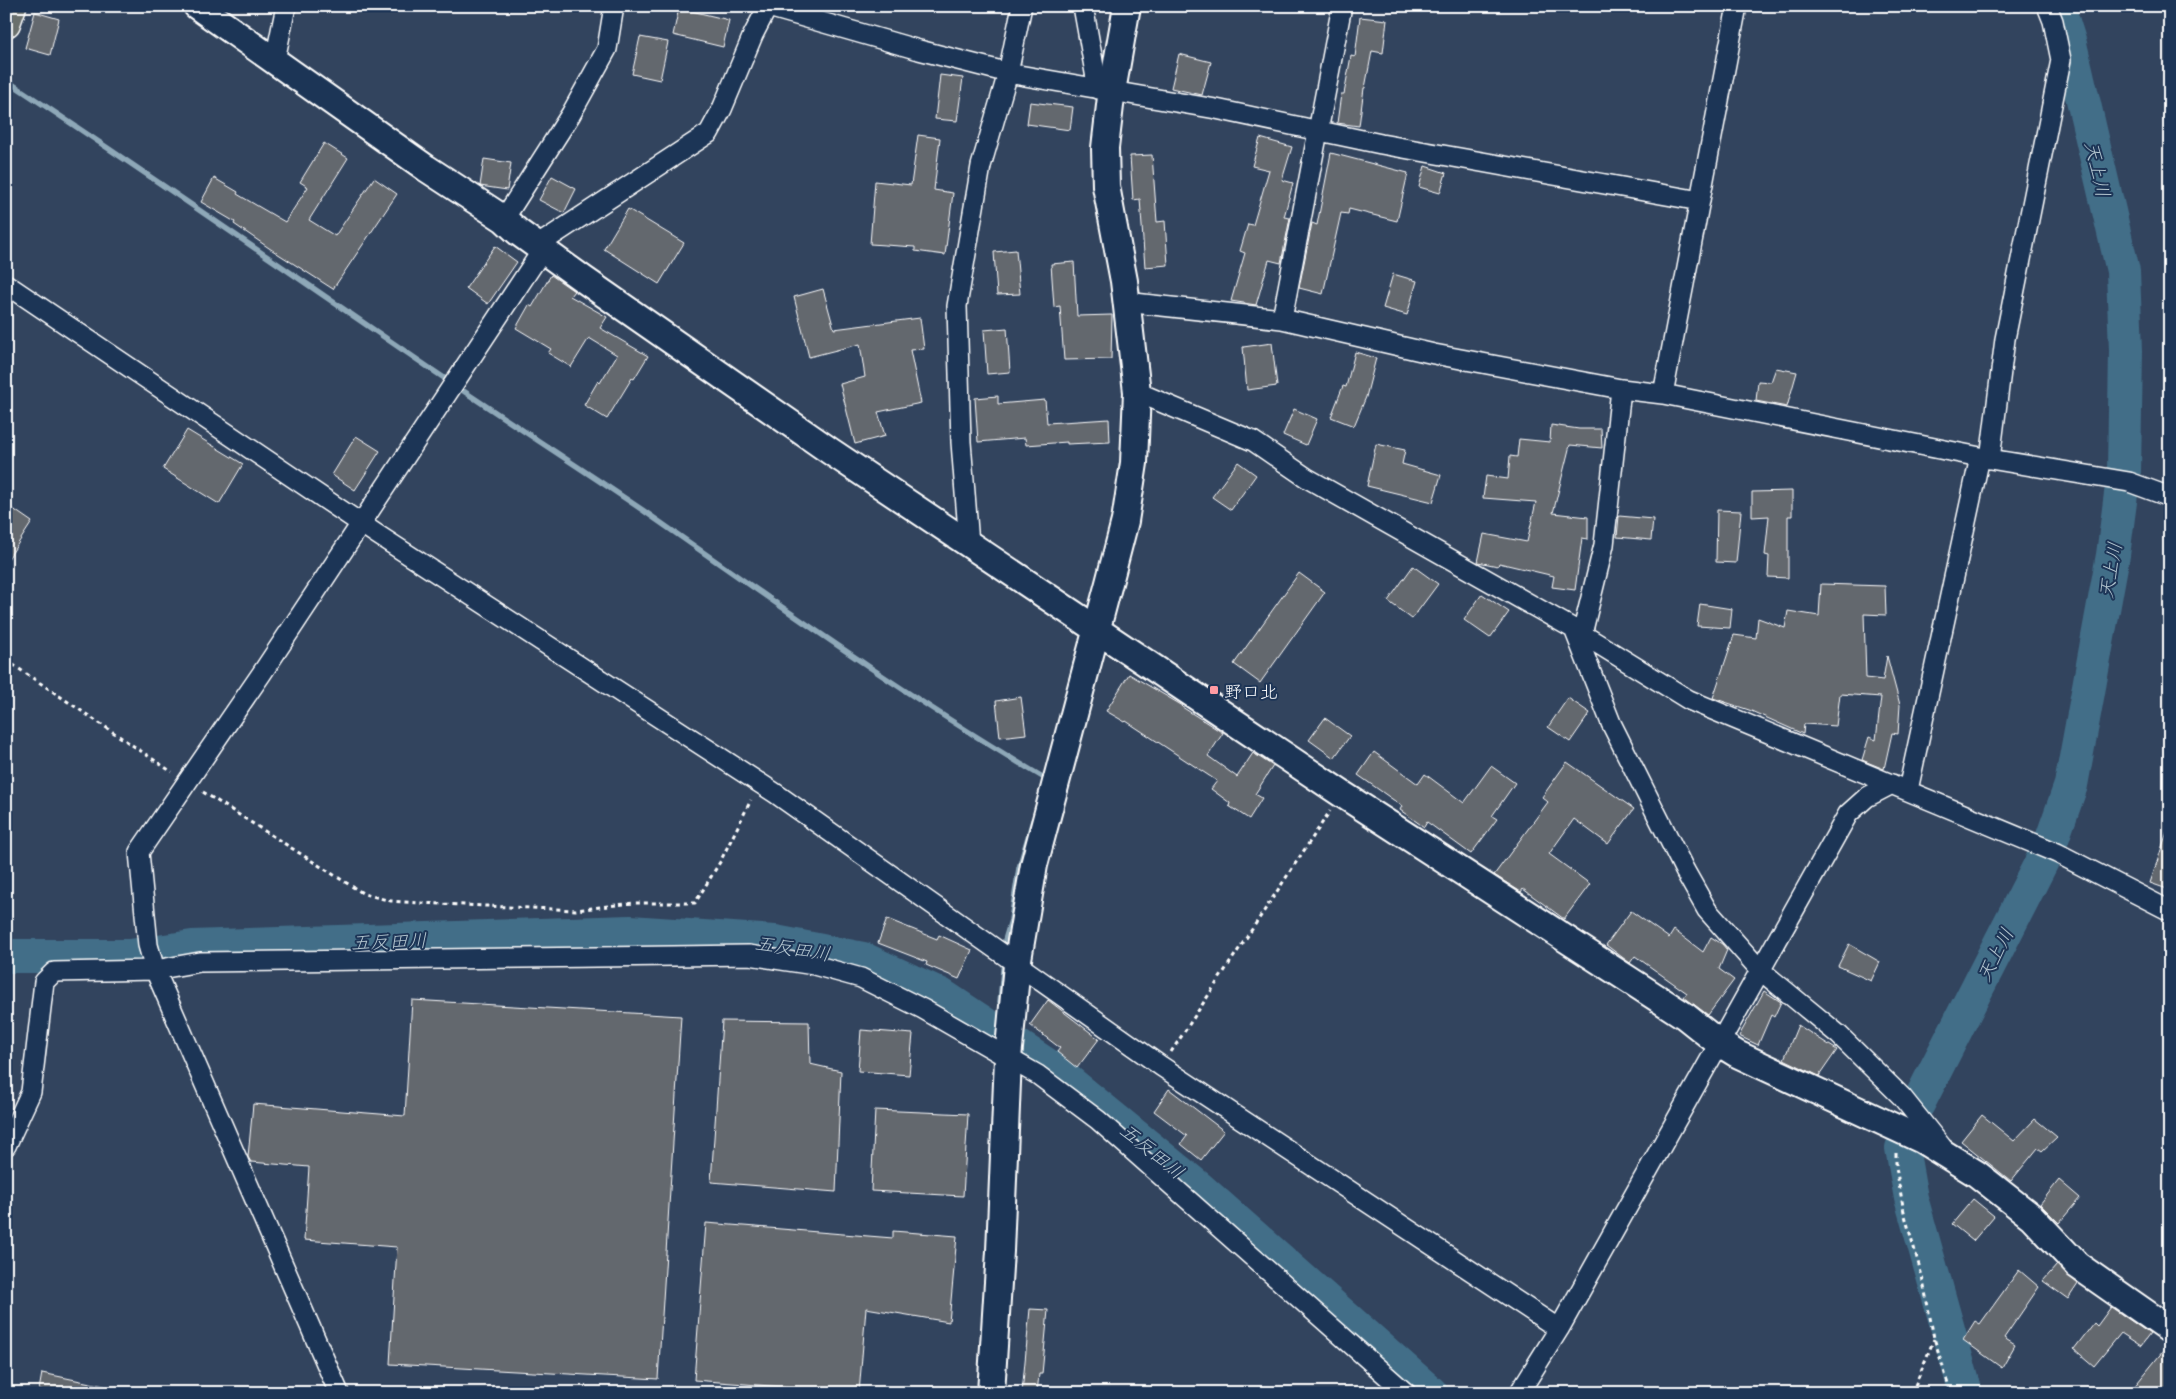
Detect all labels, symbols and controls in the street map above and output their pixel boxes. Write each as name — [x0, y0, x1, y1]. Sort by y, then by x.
water label: 天上川 — [2079, 138, 2119, 200]
water label: 天上川 — [2090, 539, 2128, 601]
place label: 野口北 — [1224, 677, 1278, 704]
marker: 野口北 — [1208, 684, 1220, 696]
water label: 天上川 — [1969, 922, 2019, 986]
water label: 五反田川 — [351, 925, 427, 955]
water label: 五反田川 — [753, 927, 833, 967]
water label: 五反田川 — [1115, 1115, 1191, 1185]

